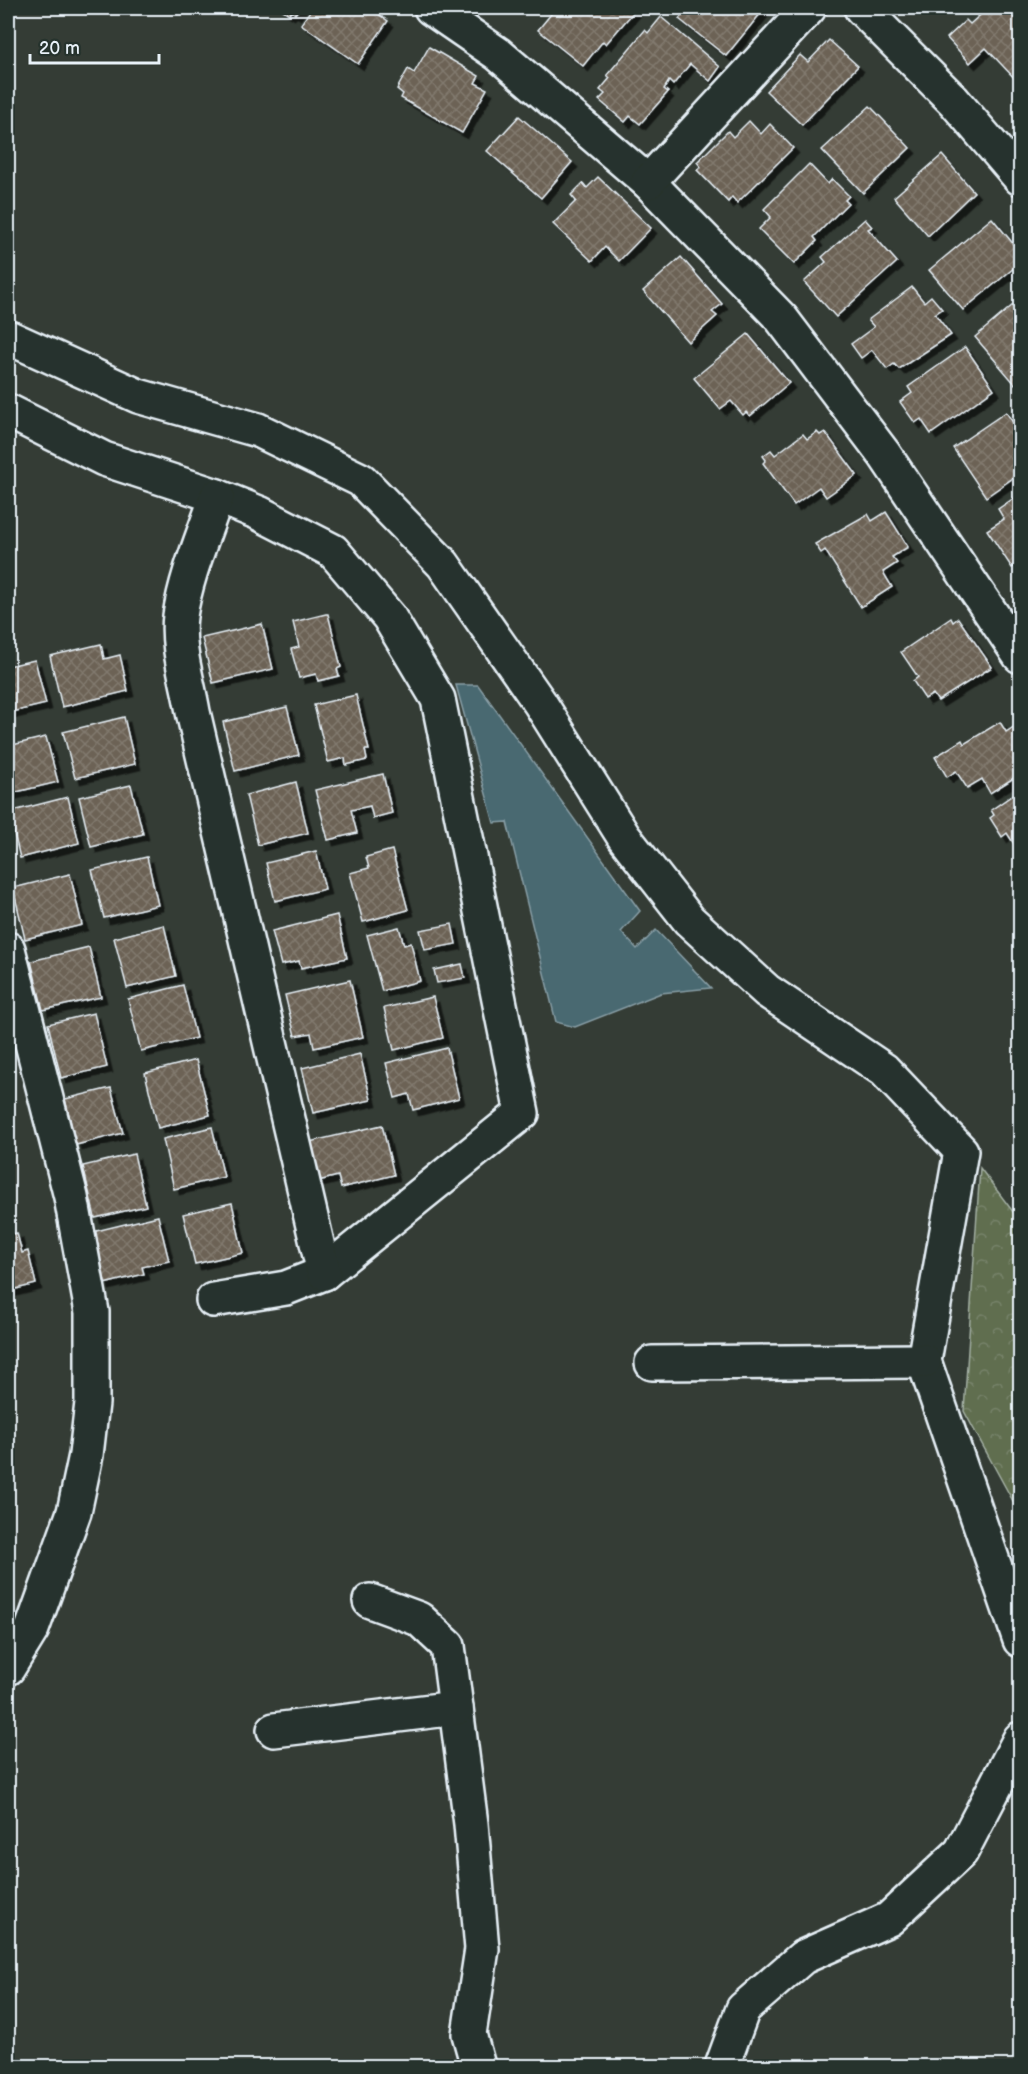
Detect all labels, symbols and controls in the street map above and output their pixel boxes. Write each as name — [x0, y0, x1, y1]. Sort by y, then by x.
scale bar — [30, 27, 159, 65]
text: 20 m — [39, 38, 80, 59]

